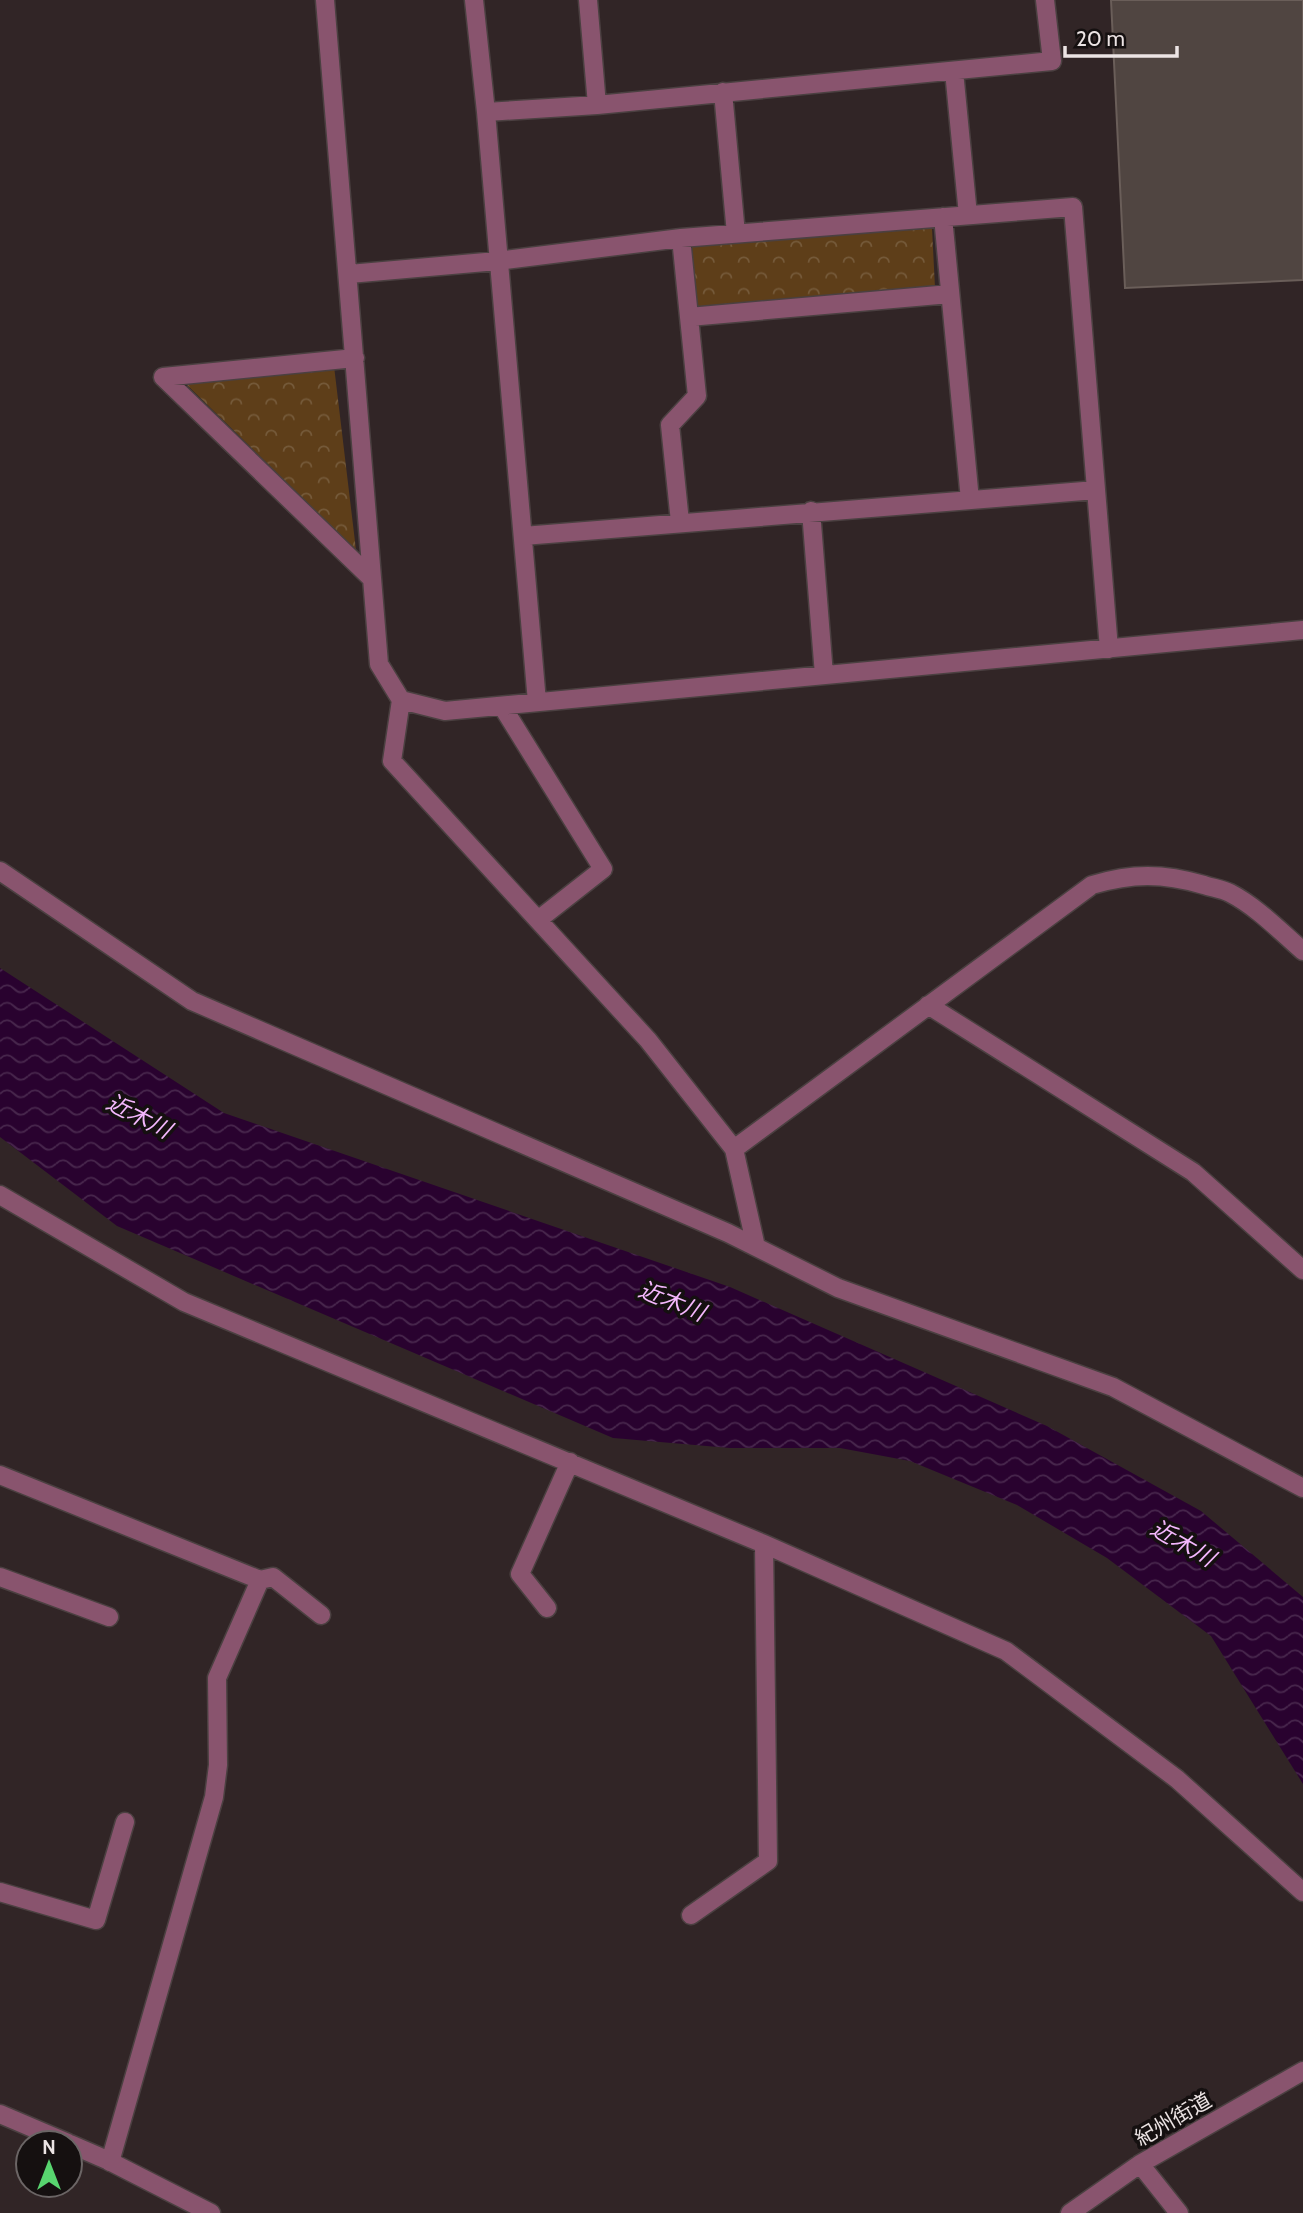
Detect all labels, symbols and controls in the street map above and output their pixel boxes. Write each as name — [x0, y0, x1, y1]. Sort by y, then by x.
scale bar — [1065, 14, 1177, 58]
text: 20 m — [1076, 26, 1125, 51]
water label: 近木川 — [102, 1088, 179, 1145]
water label: 近木川 — [635, 1275, 712, 1328]
water label: 近木川 — [1146, 1514, 1222, 1574]
street label: 紀州街道 — [1130, 2087, 1216, 2151]
north arrow — [14, 2129, 84, 2199]
text: N — [42, 2136, 56, 2159]

